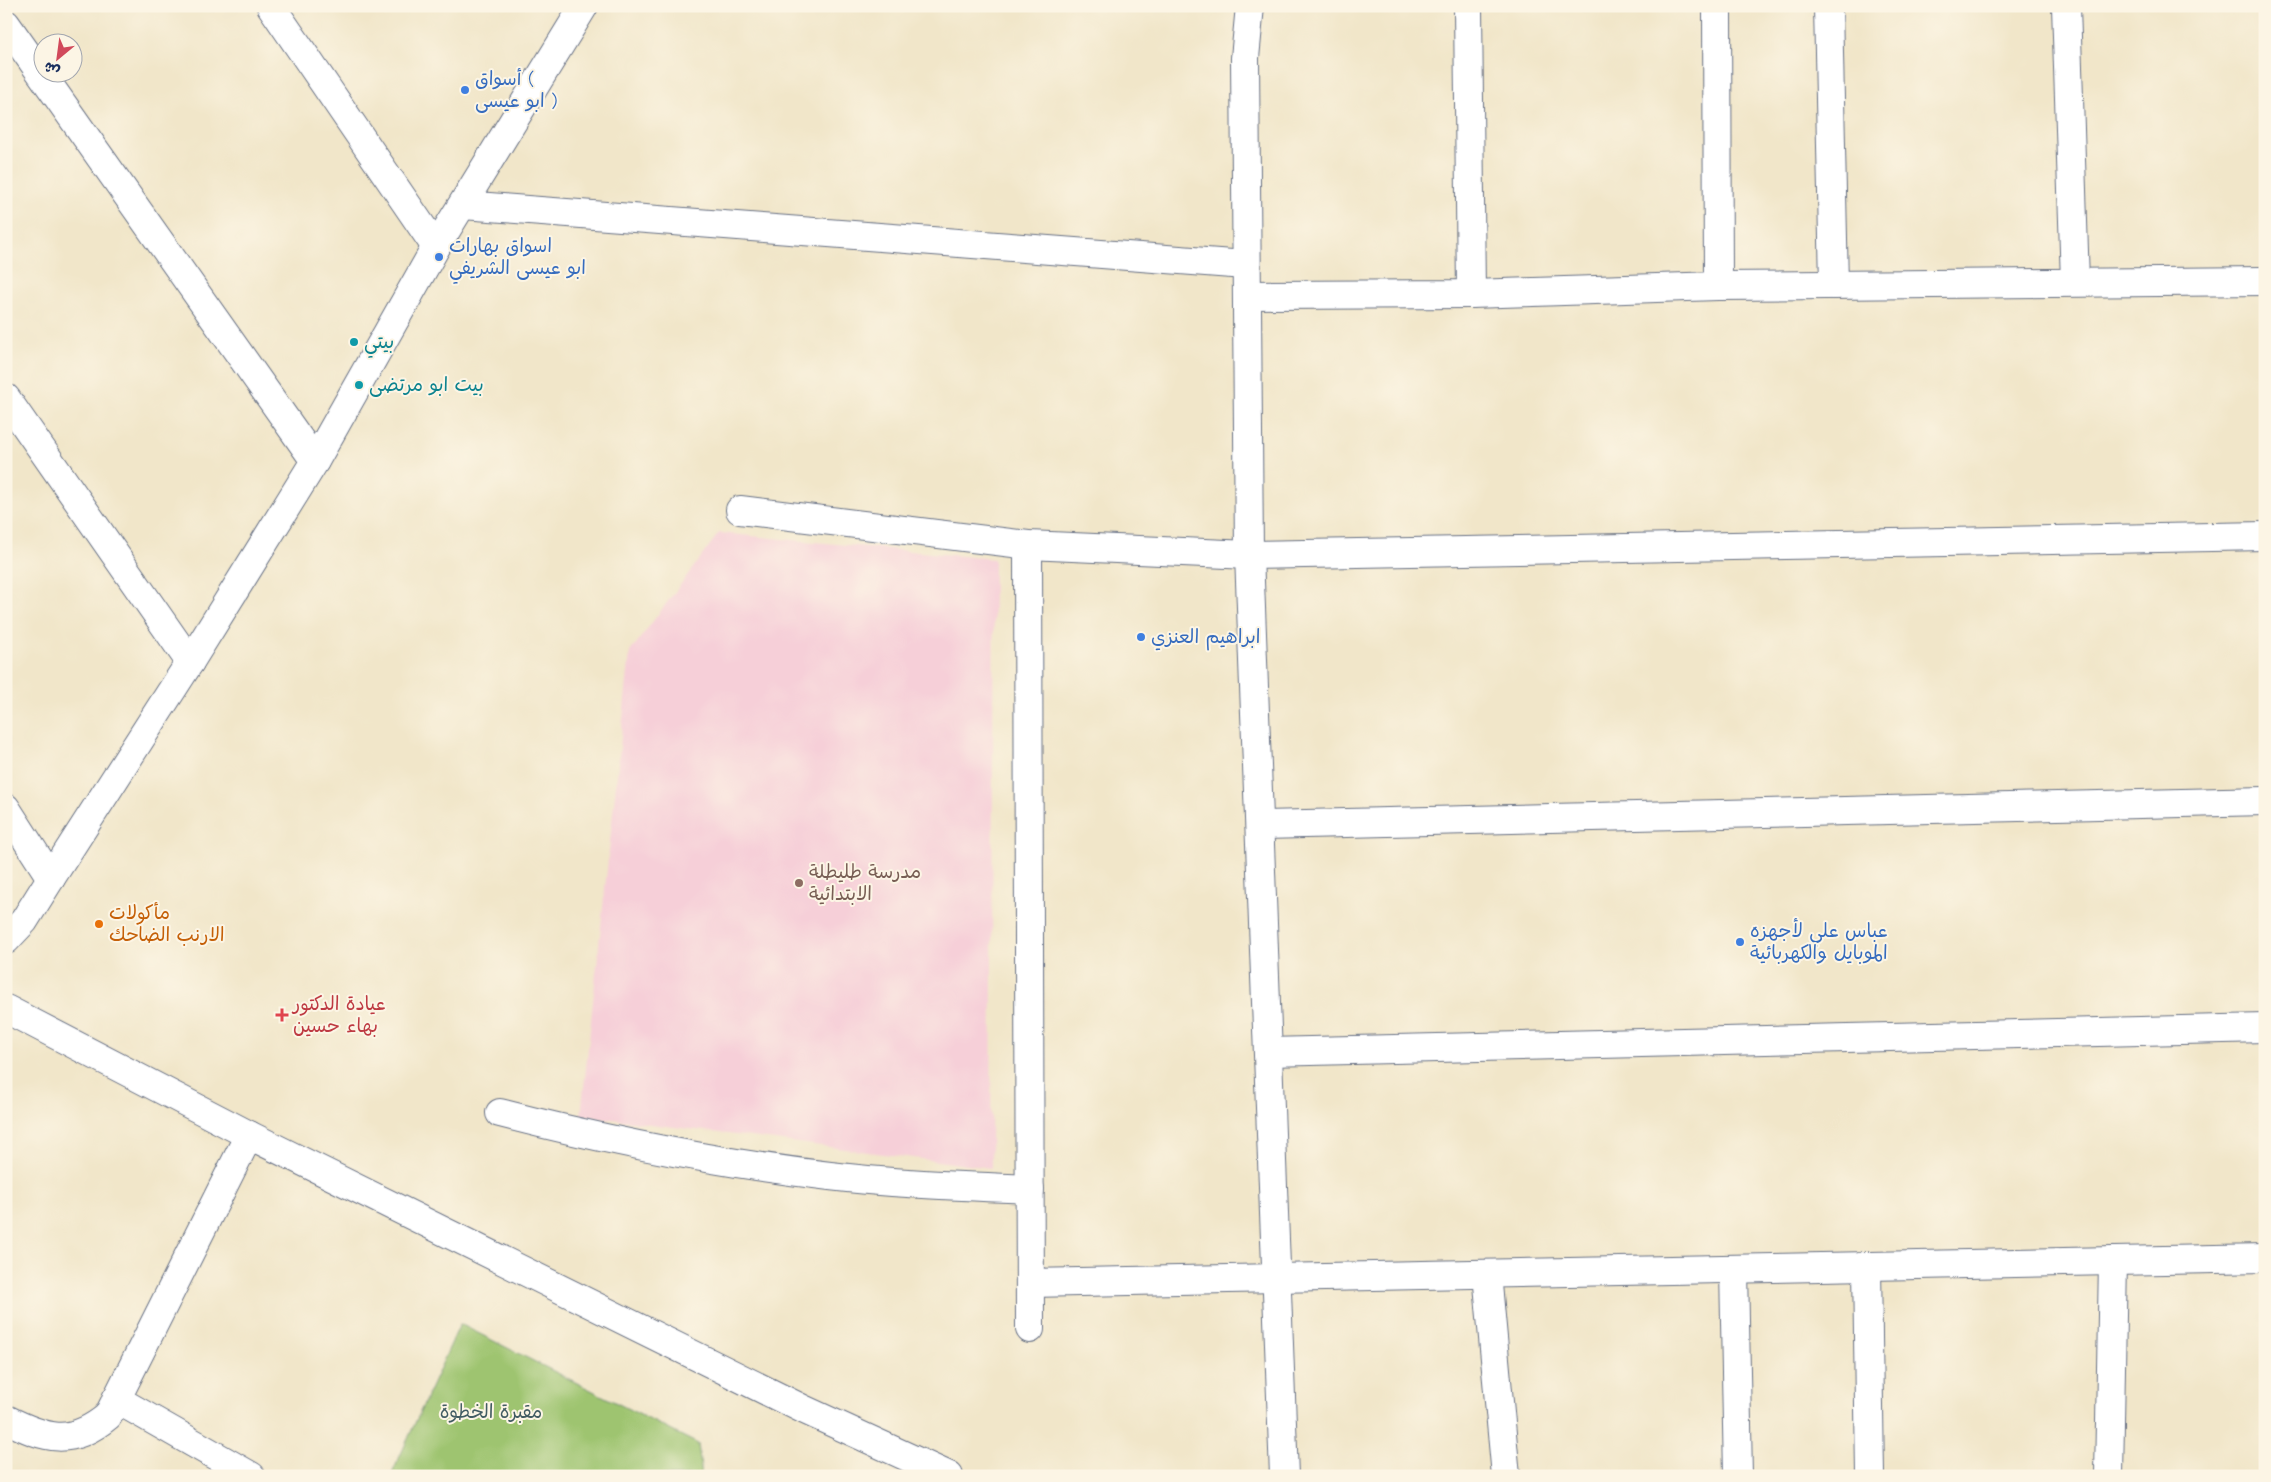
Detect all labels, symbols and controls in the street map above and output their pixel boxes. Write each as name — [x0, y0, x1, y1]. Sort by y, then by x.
north arrow — [32, 32, 82, 82]
text: ش — [41, 58, 63, 80]
place label: أسواق ( ابو عيسى ) — [475, 68, 558, 113]
marker: أسواق ( ابو عيسى ) — [459, 84, 471, 96]
place label: اسواق بهارات ابو عيسى الشريفي — [449, 235, 586, 284]
marker: اسواق بهارات ابو عيسى الشريفي — [433, 251, 445, 263]
place label: بيتي — [364, 331, 394, 358]
marker: بيتي — [348, 336, 360, 348]
place label: بيت ابو مرتضى — [369, 374, 484, 397]
marker: بيت ابو مرتضى — [353, 379, 365, 391]
place label: ابراهيم العنزي — [1151, 626, 1261, 651]
marker: ابراهيم العنزي — [1135, 631, 1147, 643]
place label: مدرسة طليطلة الابتدائية — [809, 861, 921, 905]
marker: مدرسة طليطلة الابتدائية — [793, 877, 805, 889]
place label: مأكولات الارنب الضاحك — [109, 902, 225, 946]
marker: مأكولات الارنب الضاحك — [93, 918, 105, 930]
place label: عباس علي لأجهزه الموبايل والكهربائية — [1750, 918, 1888, 964]
marker: عباس علي لأجهزه الموبايل والكهربائية — [1734, 936, 1746, 948]
place label: عيادة الدكتور بهاء حسين — [291, 993, 386, 1037]
marker: عيادة الدكتور بهاء حسين — [275, 1008, 289, 1022]
park label: مقبرة الخطوة — [440, 1401, 542, 1423]

